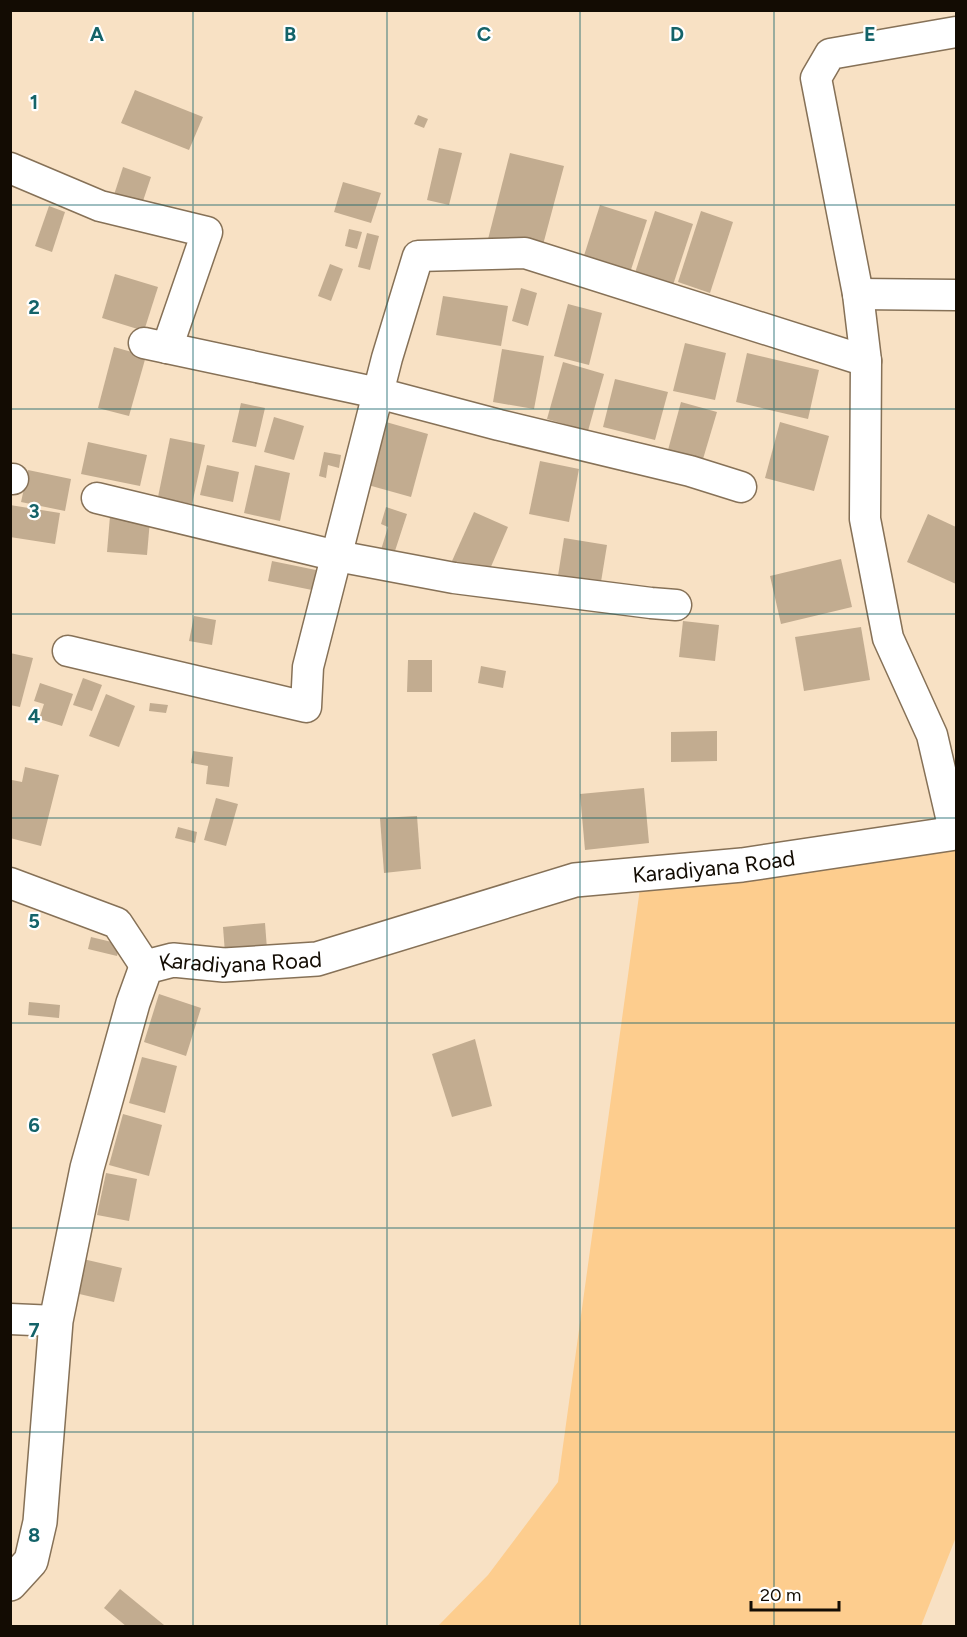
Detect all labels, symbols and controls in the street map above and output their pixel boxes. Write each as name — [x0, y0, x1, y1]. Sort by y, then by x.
text: A — [90, 22, 105, 46]
text: B — [284, 22, 296, 46]
text: C — [477, 22, 491, 46]
text: D — [670, 22, 684, 46]
text: E — [864, 22, 876, 46]
text: 1 — [30, 90, 38, 114]
text: 2 — [28, 295, 40, 319]
text: 3 — [28, 499, 40, 523]
text: 4 — [28, 704, 41, 728]
street label: Karadiyana Road — [631, 844, 797, 888]
text: 5 — [28, 909, 40, 933]
street label: Karadiyana Road — [156, 945, 323, 979]
text: 6 — [28, 1113, 40, 1137]
text: 7 — [28, 1318, 40, 1342]
text: 8 — [28, 1523, 40, 1547]
scale bar — [751, 1574, 840, 1612]
text: 20 m — [760, 1584, 801, 1606]

